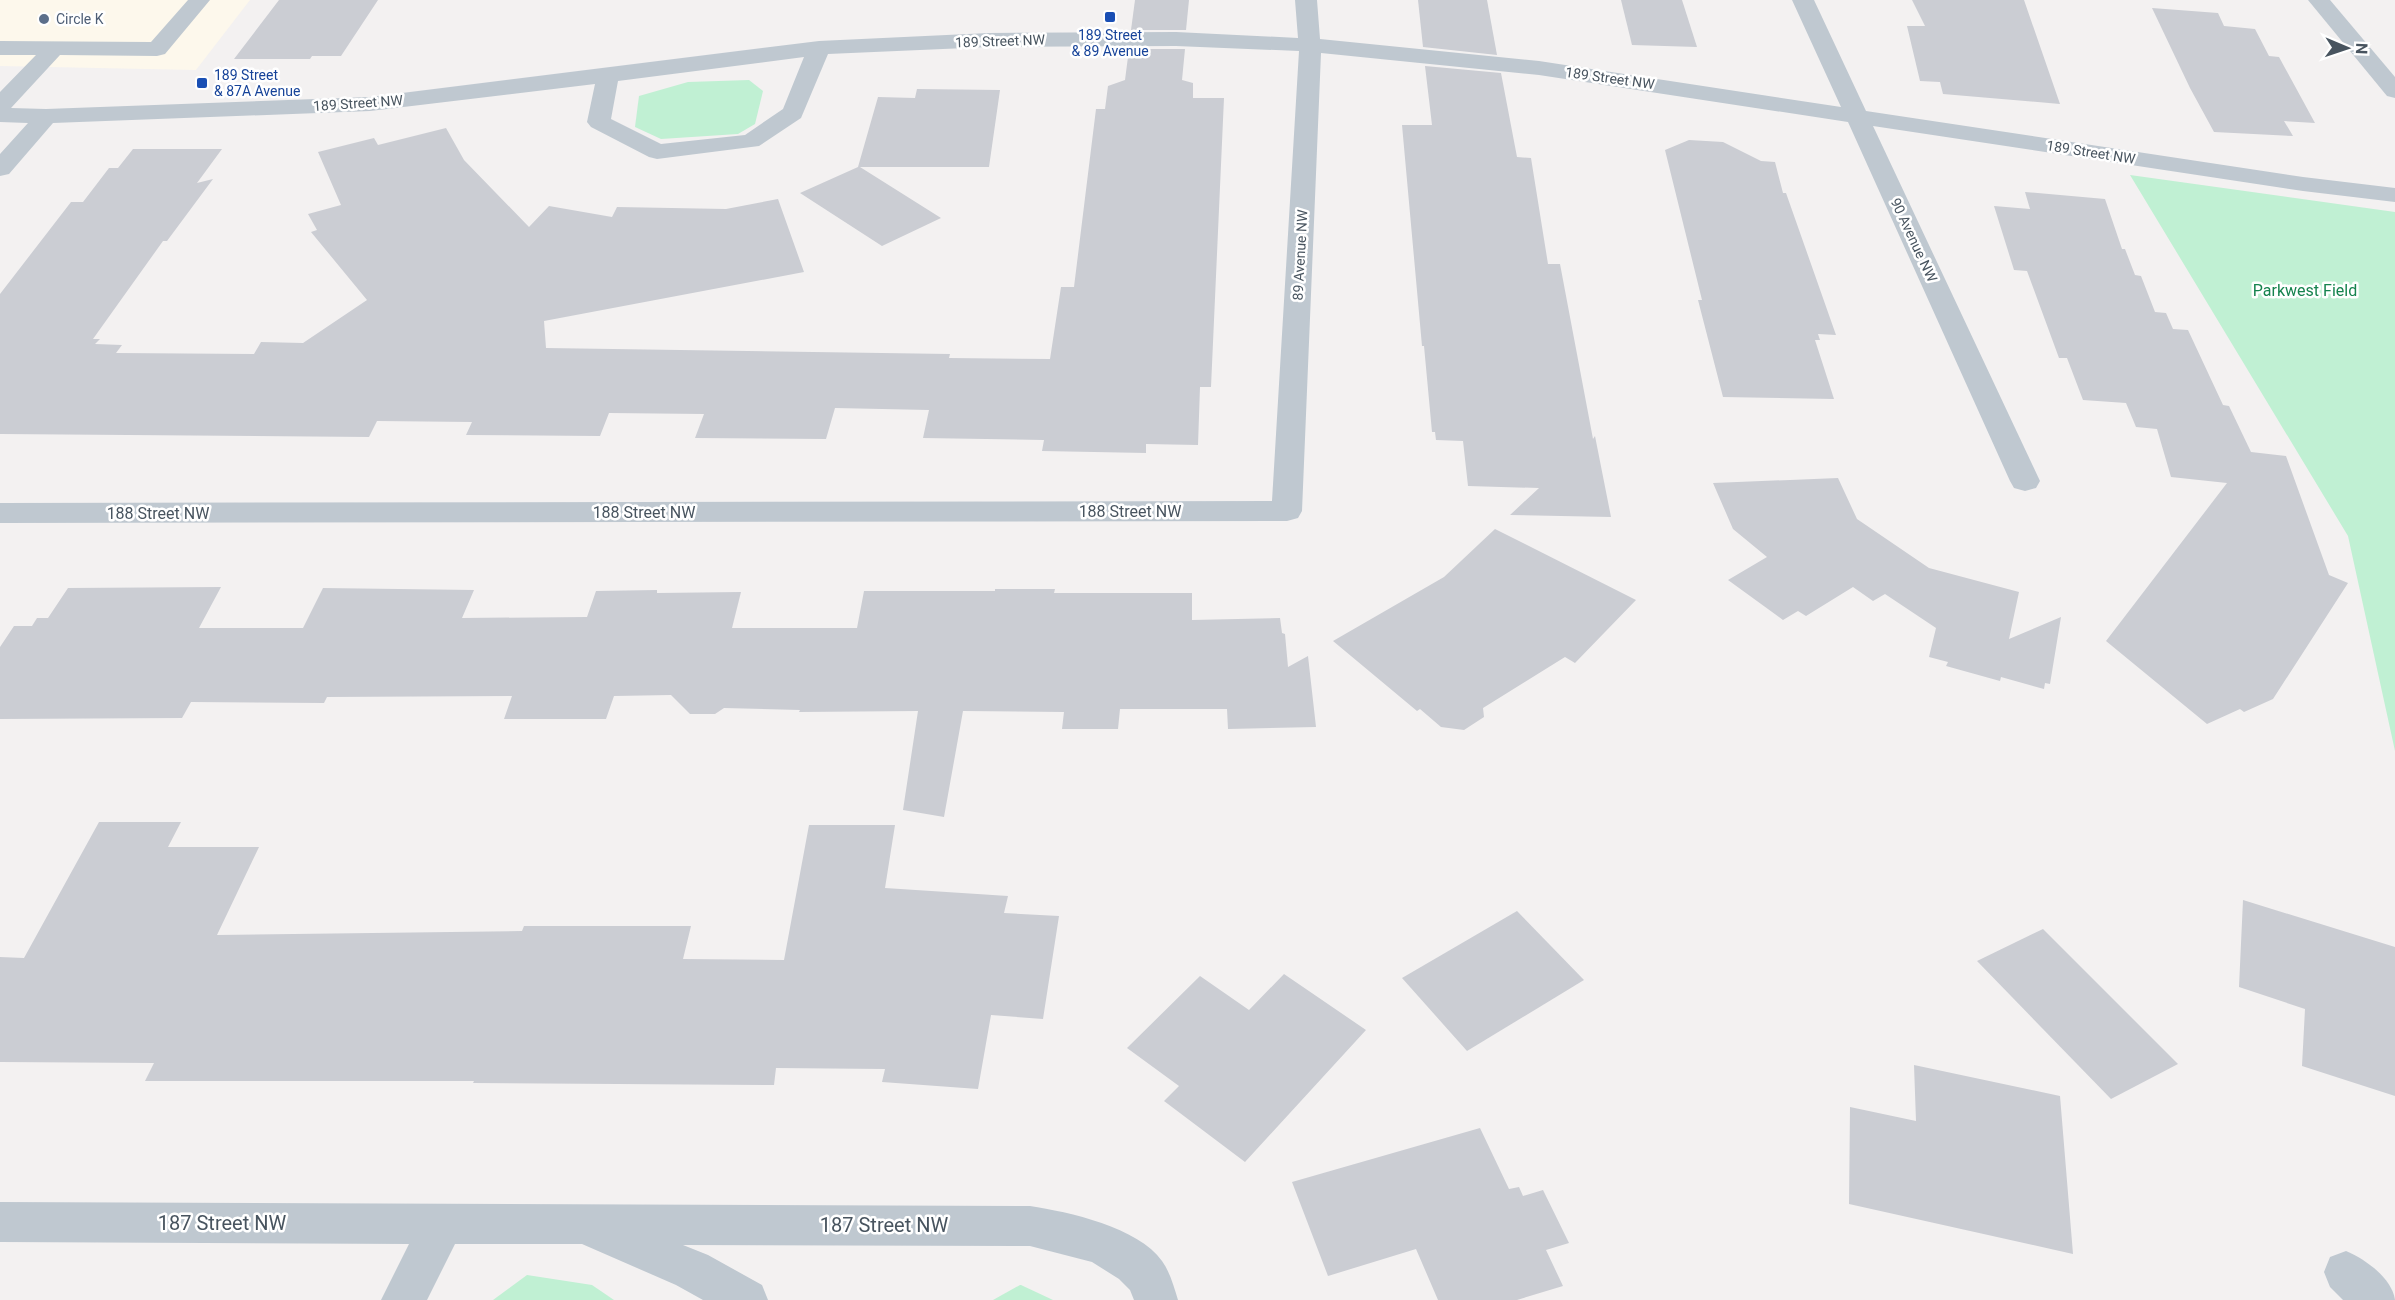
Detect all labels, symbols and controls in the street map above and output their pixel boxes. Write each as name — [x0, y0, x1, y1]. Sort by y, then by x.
marker: 189 Street & 89 Avenue — [1103, 10, 1117, 24]
place label: Circle K — [56, 11, 104, 27]
marker: Circle K — [37, 12, 51, 26]
north arrow — [2317, 18, 2377, 78]
place label: 189 Street & 89 Avenue — [1071, 27, 1149, 59]
street label: 189 Street NW — [955, 31, 1046, 51]
text: N — [2352, 43, 2371, 54]
street label: 189 Street NW — [1564, 64, 1656, 92]
place label: 189 Street & 87A Avenue — [214, 67, 300, 99]
marker: 189 Street & 87A Avenue — [195, 76, 209, 90]
street label: 189 Street NW — [313, 92, 404, 114]
street label: 189 Street NW — [2045, 137, 2137, 167]
street label: 90 Avenue NW — [1888, 195, 1941, 285]
street label: 89 Avenue NW — [1290, 209, 1310, 301]
park label: Parkwest Field — [2253, 281, 2357, 300]
street label: 188 Street NW — [1079, 502, 1181, 521]
street label: 188 Street NW — [593, 503, 695, 522]
street label: 188 Street NW — [107, 504, 209, 523]
street label: 187 Street NW — [158, 1211, 286, 1235]
street label: 187 Street NW — [820, 1213, 948, 1237]

